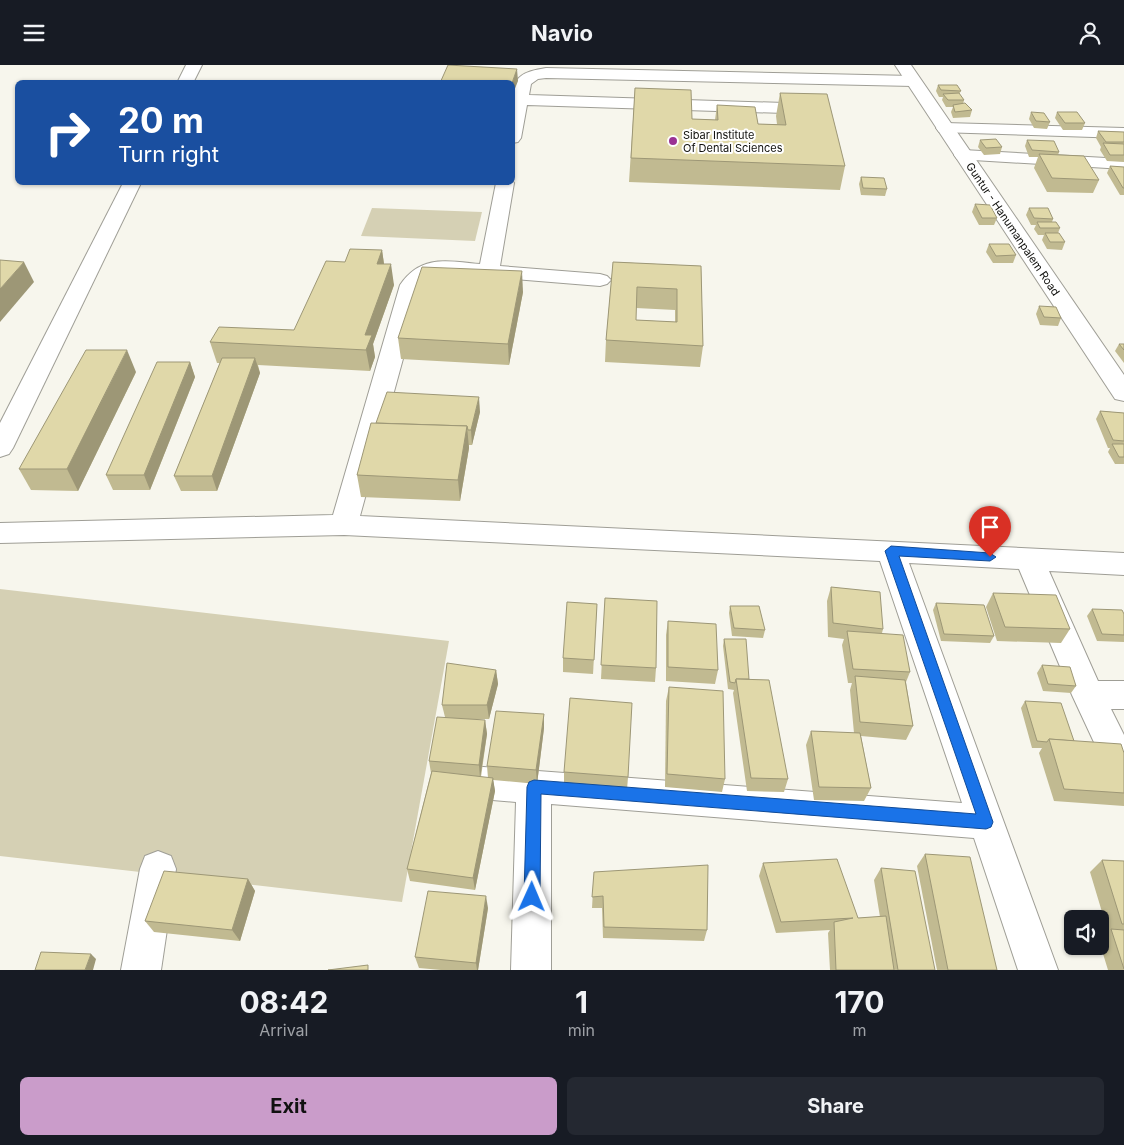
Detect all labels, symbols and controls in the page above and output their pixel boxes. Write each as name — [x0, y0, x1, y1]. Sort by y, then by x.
icon: menu — [20, 19, 48, 47]
icon: person — [1076, 19, 1104, 47]
text: Navio — [531, 20, 593, 46]
text: 20 m — [118, 99, 204, 141]
icon: right — [35, 100, 100, 165]
place label: Sibar Institute Of Dental Sciences — [683, 128, 783, 155]
marker: Sibar Institute Of Dental Sciences — [667, 135, 679, 147]
text: Turn right — [118, 141, 219, 167]
street label: Guntur - Hanumanpalem Road — [963, 160, 1063, 298]
pin — [969, 506, 1011, 557]
icon: arrive — [976, 513, 1004, 541]
position arrow — [505, 870, 557, 922]
map controls — [1064, 910, 1109, 955]
button: sound — [1064, 910, 1109, 955]
text: 08:42 — [239, 984, 328, 1020]
text: 1 — [575, 984, 588, 1020]
text: 170 — [834, 984, 885, 1020]
text: Arrival — [259, 1020, 308, 1040]
text: min — [568, 1020, 595, 1040]
text: m — [853, 1020, 867, 1040]
button: Exit — [20, 1077, 557, 1135]
button: Share — [567, 1077, 1104, 1135]

